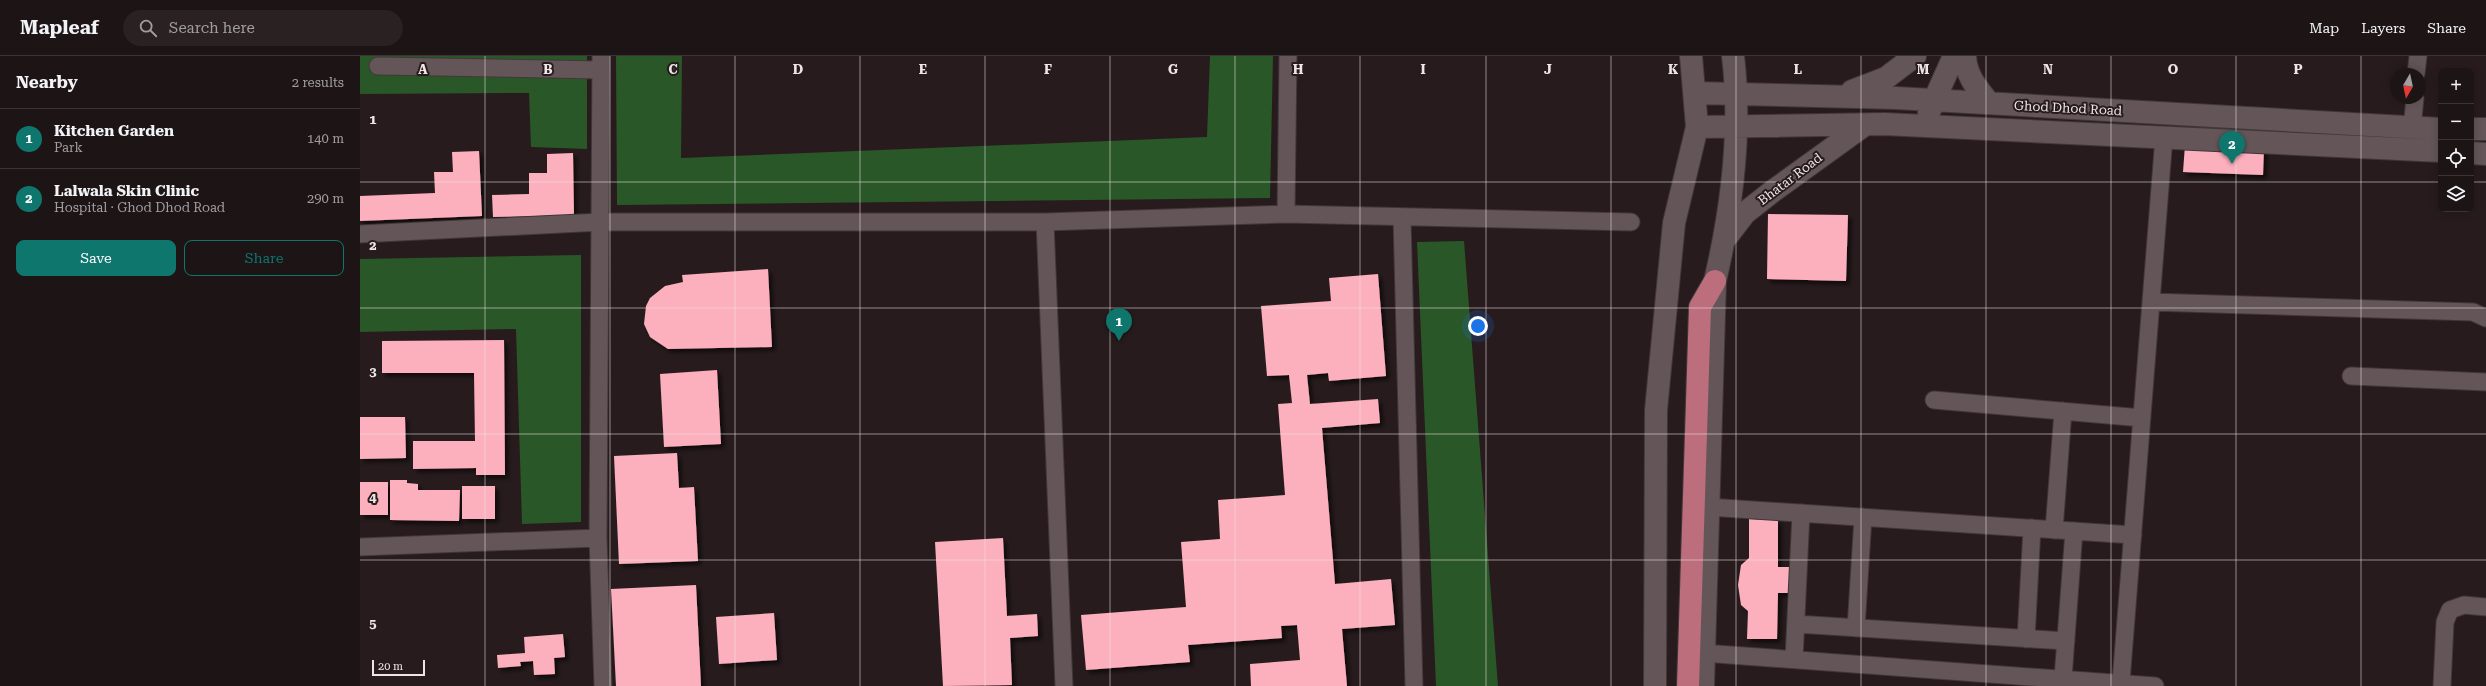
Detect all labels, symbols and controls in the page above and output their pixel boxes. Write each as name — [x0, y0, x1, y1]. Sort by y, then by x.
search box — [123, 10, 403, 46]
text: Mapleaf — [20, 16, 99, 39]
icon: search — [137, 17, 159, 39]
text: Search here — [169, 19, 255, 37]
text: Map — [2309, 20, 2339, 36]
text: Layers — [2361, 20, 2405, 36]
text: Share — [2427, 20, 2466, 36]
text: A — [418, 62, 428, 77]
text: B — [543, 62, 553, 77]
text: C — [668, 62, 678, 77]
text: D — [793, 62, 803, 77]
text: E — [919, 62, 927, 77]
text: F — [1044, 62, 1052, 77]
text: G — [1168, 62, 1178, 77]
text: H — [1293, 62, 1304, 77]
text: I — [1420, 62, 1426, 77]
text: J — [1544, 62, 1552, 77]
text: K — [1668, 62, 1679, 77]
text: L — [1794, 62, 1802, 77]
text: M — [1917, 62, 1930, 77]
text: N — [2043, 62, 2053, 77]
text: O — [2168, 62, 2179, 77]
text: P — [2294, 62, 2303, 77]
north arrow — [2390, 68, 2426, 104]
map controls — [2438, 68, 2474, 212]
button: + — [2438, 68, 2474, 104]
text: Nearby — [16, 72, 78, 92]
text: 2 results — [292, 75, 344, 90]
street label: Ghod Dhod Road — [2014, 98, 2123, 118]
button: − — [2438, 104, 2474, 140]
text: 1 — [369, 112, 377, 127]
text: Kitchen Garden — [54, 122, 174, 140]
text: 1 — [25, 131, 33, 146]
text: 140 m — [307, 131, 344, 146]
pin: 2 — [2219, 131, 2245, 164]
text: Park — [54, 140, 83, 155]
button: locate — [2438, 140, 2474, 176]
street label: Bhatar Road — [1755, 150, 1826, 208]
button: layers — [2438, 176, 2474, 212]
text: Lalwala Skin Clinic — [54, 182, 199, 200]
text: 2 — [25, 191, 33, 206]
text: 290 m — [307, 191, 344, 206]
text: Hospital · Ghod Dhod Road — [54, 200, 225, 215]
text: 2 — [369, 238, 377, 253]
button: Save — [16, 240, 176, 276]
button: Share — [184, 240, 344, 276]
pin: 1 — [1106, 308, 1132, 341]
your location — [1468, 316, 1488, 336]
text: 3 — [369, 364, 377, 379]
text: 4 — [369, 490, 377, 505]
text: 5 — [369, 616, 377, 631]
scale bar — [372, 658, 425, 677]
text: 20 m — [378, 660, 403, 673]

